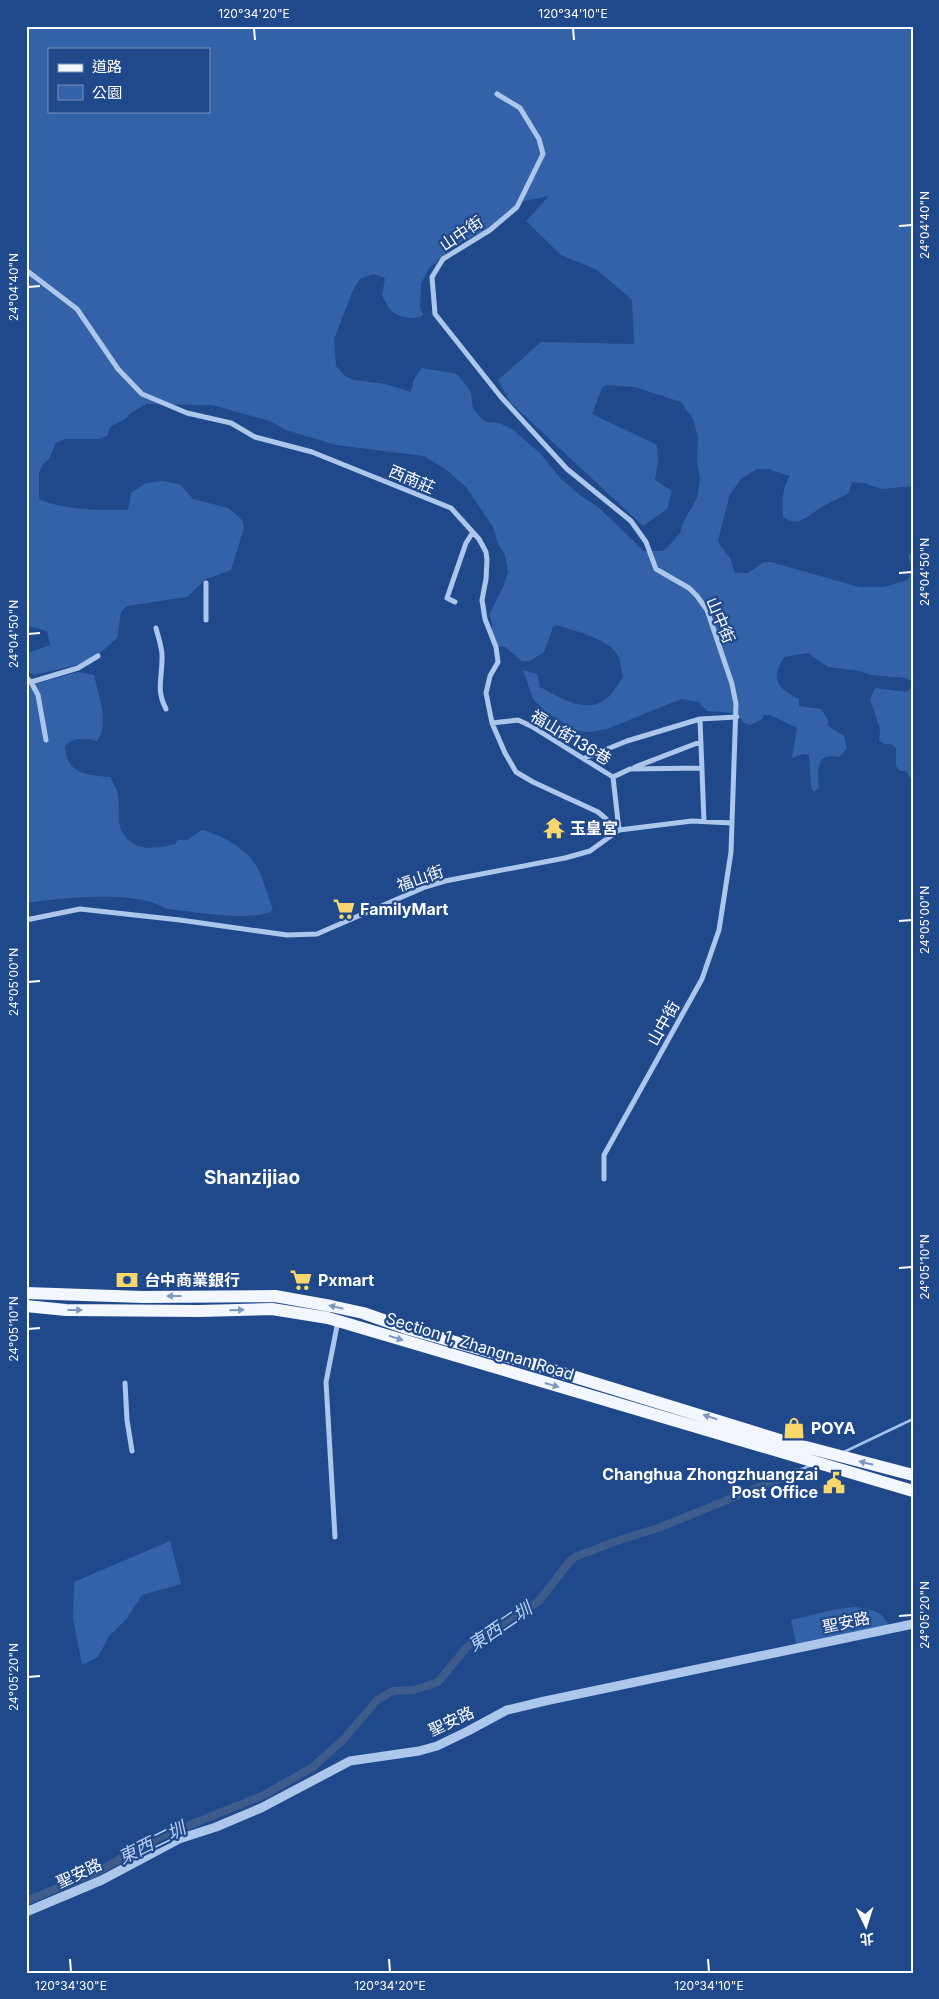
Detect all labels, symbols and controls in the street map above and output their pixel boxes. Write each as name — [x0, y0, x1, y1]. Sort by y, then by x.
text: 120°34'20"E — [218, 6, 290, 21]
text: 120°34'10"E — [538, 6, 608, 21]
legend — [48, 48, 210, 112]
text: 道路 — [92, 57, 122, 76]
text: 公園 — [92, 83, 122, 102]
text: 24°04'40"N — [917, 191, 932, 259]
street label: 山中街 — [436, 211, 486, 255]
text: 24°04'40"N — [6, 253, 21, 321]
street label: 西南莊 — [386, 460, 438, 498]
text: 24°04'50"N — [917, 538, 932, 606]
street label: 山中街 — [702, 594, 740, 646]
text: 24°04'50"N — [6, 600, 21, 668]
street label: 福山街136巷 — [527, 705, 615, 769]
temple icon: 玉皇宮 — [541, 815, 567, 841]
place label: 玉皇宮 — [570, 818, 618, 838]
street label: 福山街 — [394, 861, 446, 895]
text: 24°05'00"N — [917, 886, 932, 954]
supermarket icon: FamilyMart — [331, 896, 357, 922]
place label: FamilyMart — [360, 899, 449, 919]
text: 24°05'00"N — [6, 948, 21, 1016]
street label: 山中街 — [643, 997, 683, 1049]
district label: Shanzijiao — [204, 1166, 300, 1189]
text: 24°05'10"N — [917, 1234, 932, 1300]
bank icon: 台中商業銀行 — [114, 1267, 140, 1293]
supermarket icon: Pxmart — [288, 1267, 314, 1293]
place label: 台中商業銀行 — [144, 1270, 240, 1290]
place label: Pxmart — [318, 1270, 374, 1290]
one-way arrow — [166, 1292, 182, 1300]
text: 24°05'10"N — [6, 1296, 21, 1362]
one-way arrow — [328, 1303, 343, 1311]
one-way arrow — [67, 1306, 83, 1314]
one-way arrow — [230, 1306, 246, 1314]
street label: Section 1, Zhangnan Road — [383, 1308, 577, 1384]
one-way arrow — [389, 1334, 404, 1342]
one-way arrow — [544, 1382, 559, 1390]
one-way arrow — [702, 1413, 717, 1421]
shop icon: POYA — [781, 1415, 807, 1441]
place label: POYA — [811, 1418, 855, 1438]
one-way arrow — [858, 1459, 873, 1467]
place label: Changhua Zhongzhuangzai Post Office — [602, 1464, 818, 1502]
public building icon: Changhua Zhongzhuangzai Post Office — [821, 1470, 847, 1496]
text: 24°05'20"N — [917, 1581, 932, 1649]
water label: 東西二圳 — [464, 1596, 538, 1655]
street label: 聖安路 — [820, 1607, 872, 1637]
text: 24°05'20"N — [6, 1643, 21, 1711]
street label: 聖安路 — [425, 1702, 477, 1740]
water label: 東西二圳 — [115, 1816, 191, 1868]
street label: 聖安路 — [53, 1854, 105, 1892]
north arrow — [842, 1902, 892, 1952]
text: 北 — [859, 1930, 875, 1948]
text: 120°34'30"E — [35, 1978, 107, 1993]
text: 120°34'20"E — [354, 1978, 426, 1993]
text: 120°34'10"E — [674, 1978, 744, 1993]

